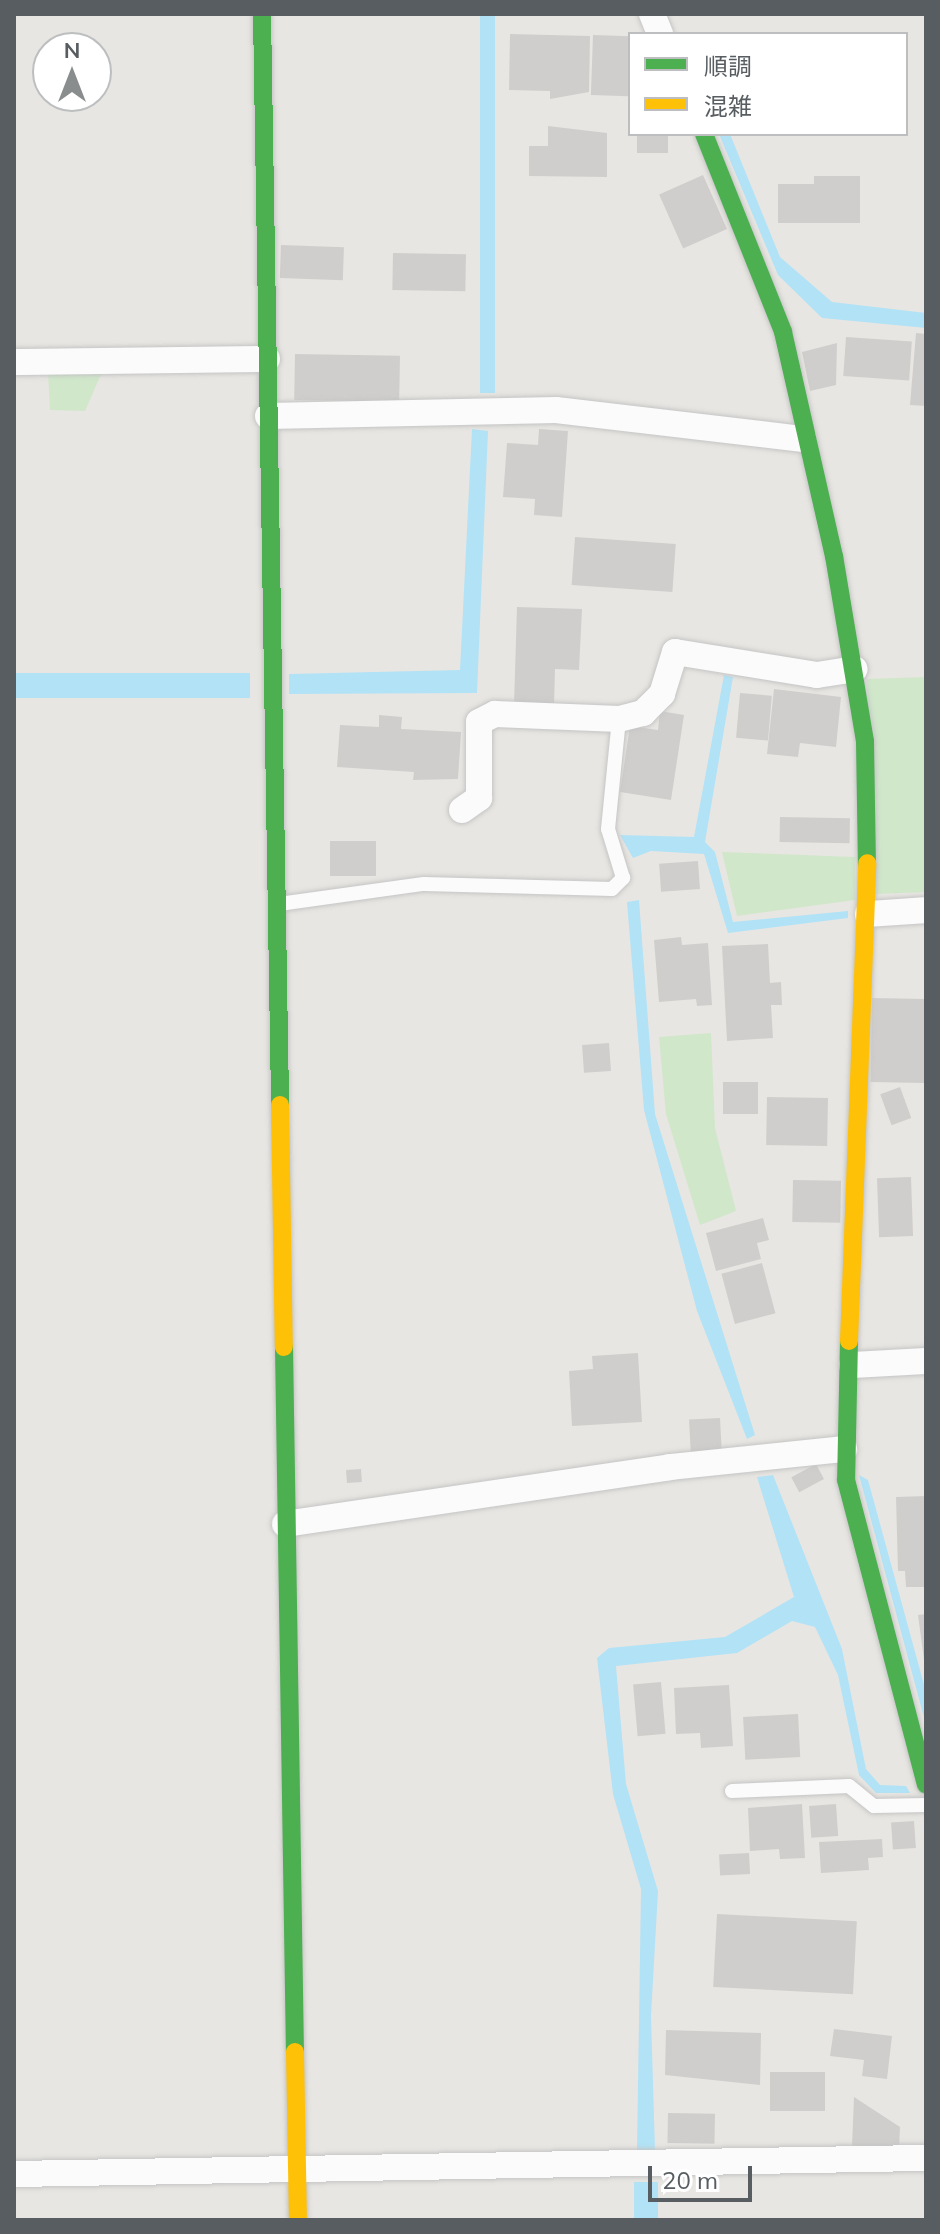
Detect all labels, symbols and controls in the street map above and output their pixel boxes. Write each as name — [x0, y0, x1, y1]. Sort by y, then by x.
north arrow — [32, 32, 112, 112]
legend — [628, 32, 908, 136]
text: N — [64, 36, 80, 64]
text: 順調 — [704, 51, 752, 81]
text: 混雑 — [704, 91, 752, 121]
scale bar — [652, 2150, 756, 2200]
text: 20 m — [662, 2165, 718, 2195]

